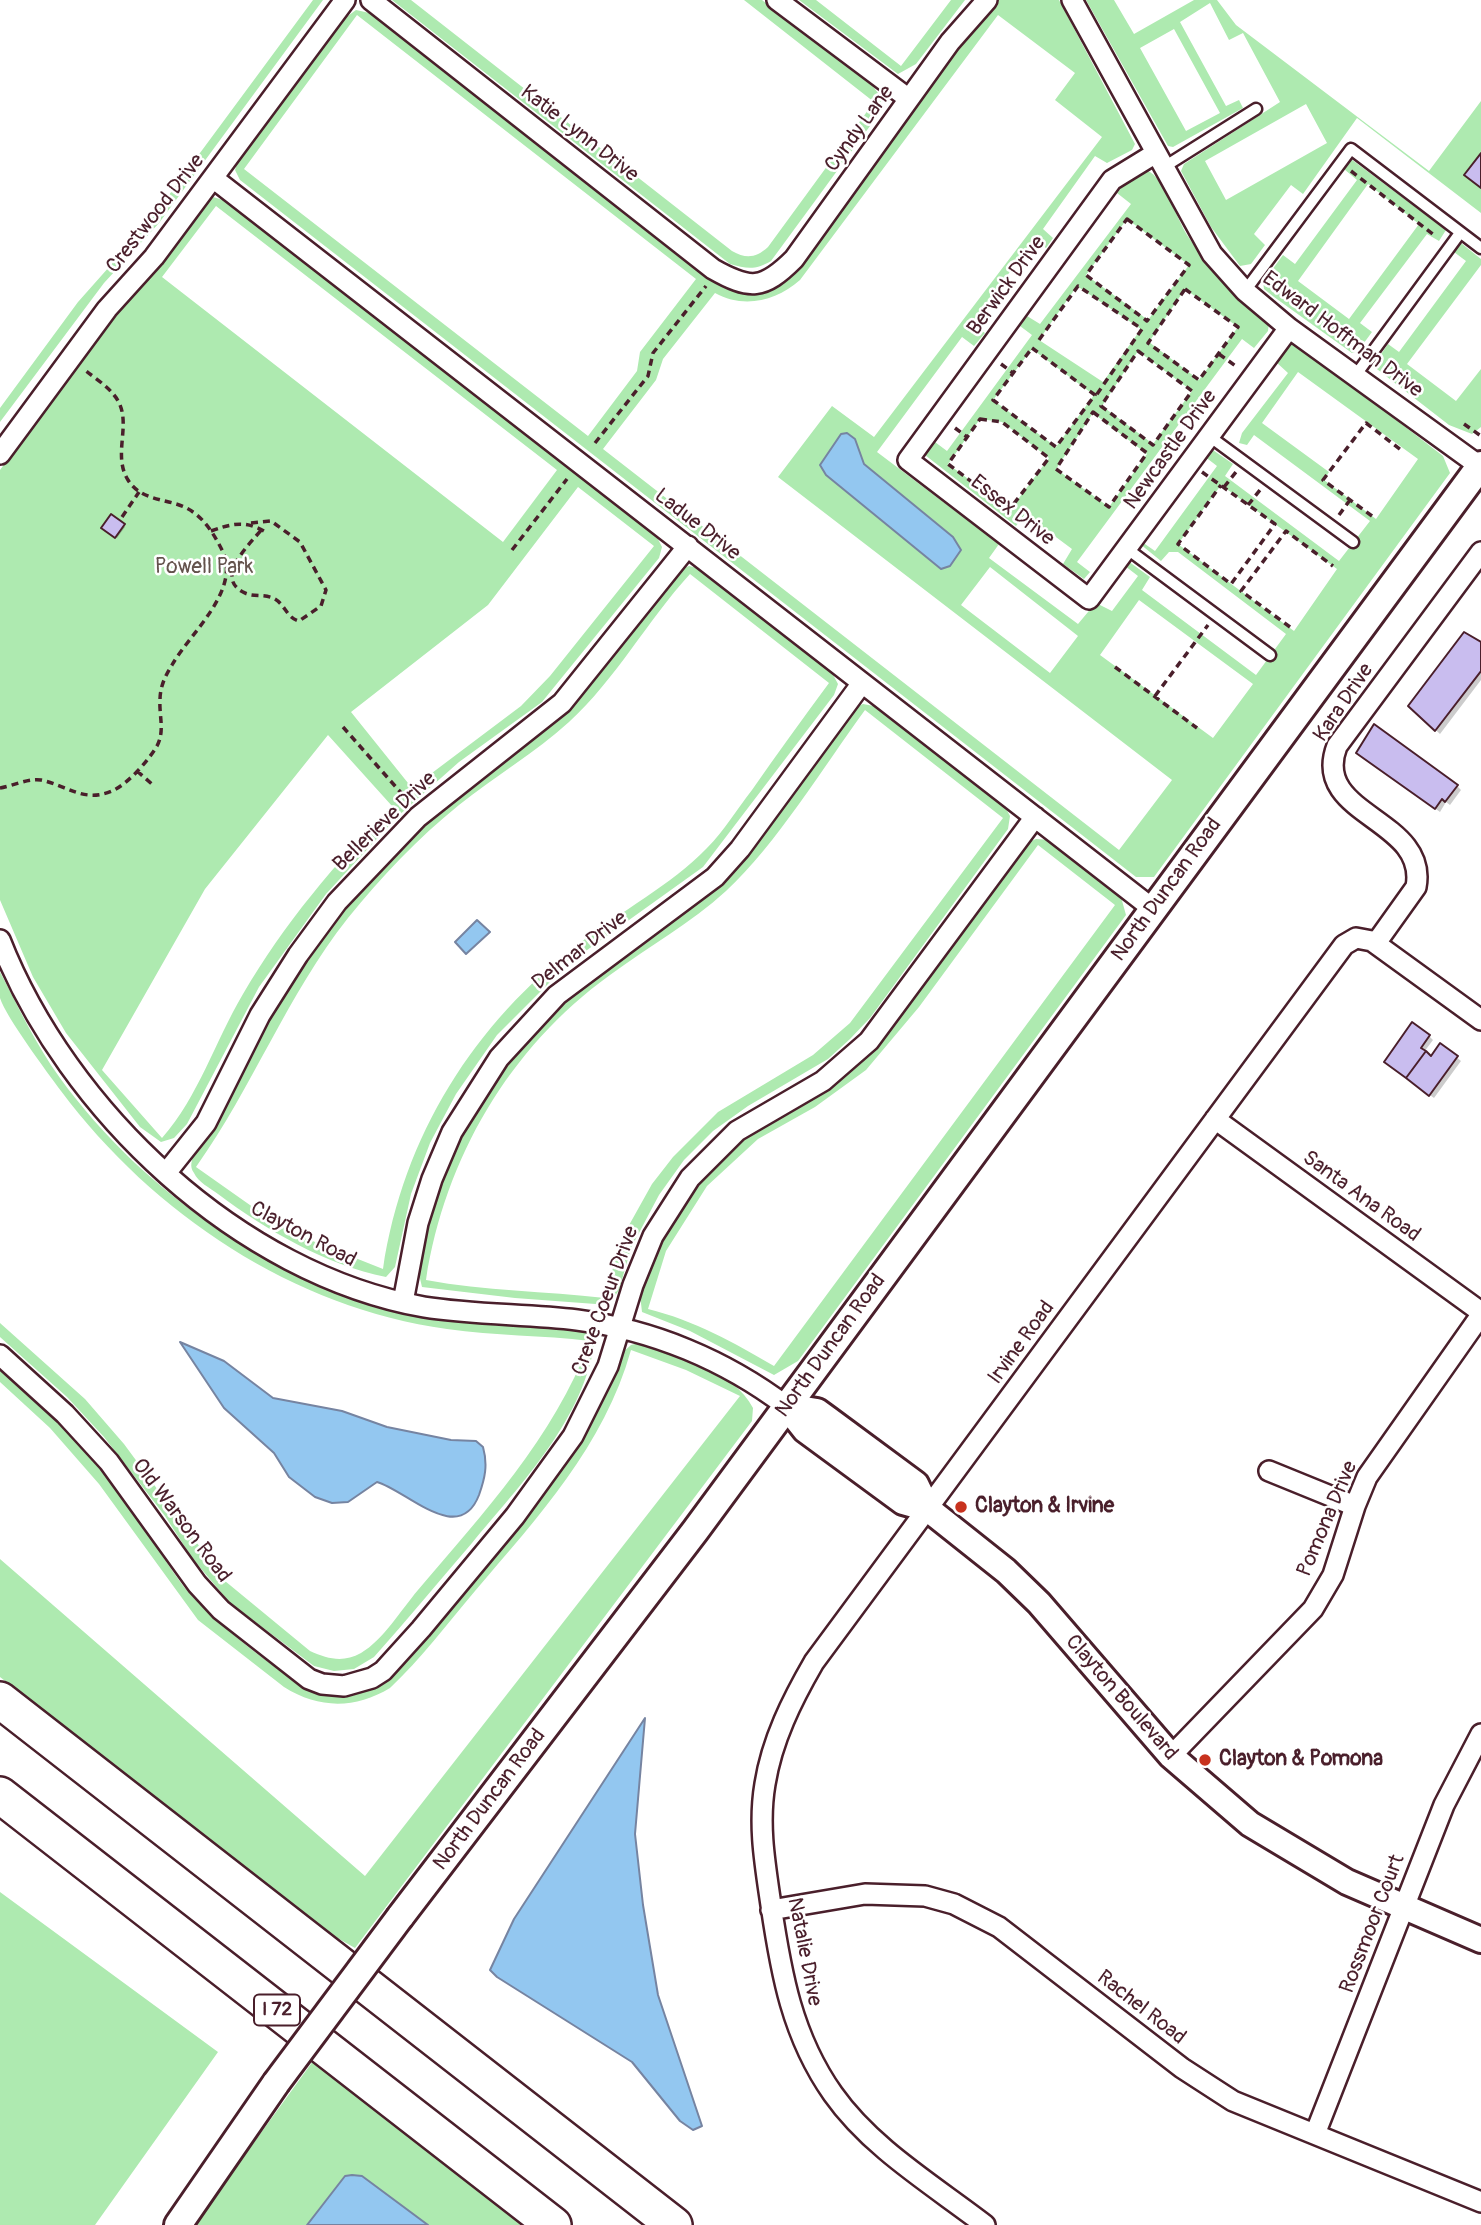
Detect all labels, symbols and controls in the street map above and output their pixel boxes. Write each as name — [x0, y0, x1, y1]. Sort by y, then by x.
street label: Katie Lynn Drive — [515, 80, 643, 188]
street label: Cyndy Lane — [820, 81, 900, 177]
street label: Crestwood Drive — [102, 149, 210, 279]
street label: Berwick Drive — [963, 231, 1051, 341]
street label: Edward Hoffman Drive — [1257, 266, 1427, 404]
street label: Newcastle Drive — [1119, 385, 1223, 515]
street label: Essex Drive — [965, 470, 1059, 552]
street label: Ladue Drive — [649, 484, 745, 566]
park label: Powell Park — [155, 555, 253, 581]
street label: Kara Drive — [1309, 659, 1379, 747]
street label: Bellerieve Drive — [328, 767, 442, 877]
street label: North Duncan Road — [1107, 814, 1227, 966]
street label: Delmar Drive — [527, 906, 633, 996]
street label: Santa Ana Road — [1297, 1146, 1425, 1248]
street label: Clayton Road — [246, 1197, 360, 1273]
street label: Creve Coeur Drive — [567, 1223, 645, 1379]
street label: North Duncan Road — [771, 1270, 891, 1422]
street label: Irvine Road — [983, 1296, 1061, 1390]
street label: Old Warson Road — [126, 1454, 236, 1588]
street label: Pomona Drive — [1292, 1457, 1364, 1581]
place label: Clayton & Irvine — [975, 1494, 1114, 1520]
marker: Clayton & Irvine — [953, 1499, 969, 1515]
street label: Clayton Boulevard — [1060, 1630, 1182, 1766]
street label: North Duncan Road — [429, 1724, 551, 1876]
place label: Clayton & Pomona — [1219, 1747, 1383, 1773]
marker: Clayton & Pomona — [1197, 1752, 1213, 1768]
street label: Rossmoor Court — [1335, 1851, 1411, 1997]
street label: Natalie Drive — [781, 1896, 827, 2008]
street label: Rachel Road — [1092, 1965, 1190, 2051]
road number: I 72 — [254, 1994, 300, 2026]

